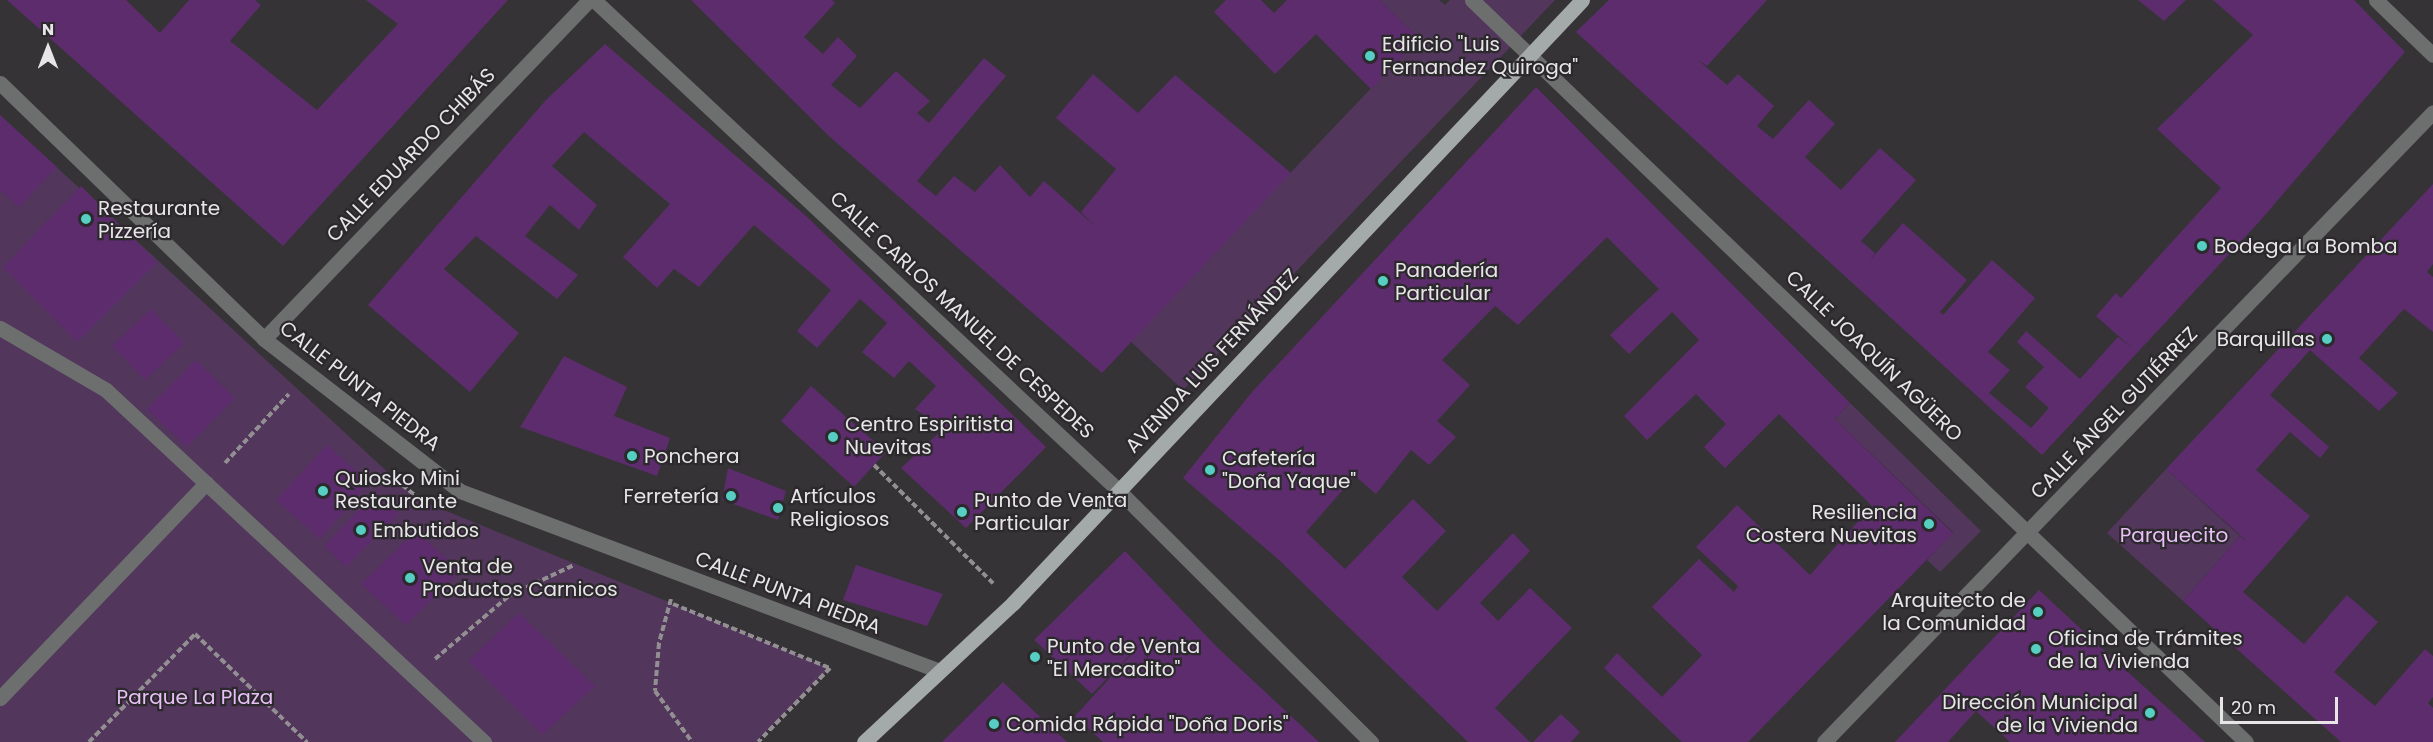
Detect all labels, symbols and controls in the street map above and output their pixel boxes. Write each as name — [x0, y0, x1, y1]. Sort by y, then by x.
north arrow — [18, 18, 78, 78]
text: N — [42, 18, 54, 41]
place label: Edificio "Luis Fernandez Quiroga" — [1382, 33, 1578, 80]
marker: Edificio "Luis Fernandez Quiroga" — [1363, 49, 1377, 63]
street label: CALLE EDUARDO CHIBÁS — [322, 63, 500, 247]
street label: CALLE CARLOS MANUEL DE CESPEDES — [825, 186, 1099, 444]
place label: Restaurante Pizzería — [98, 196, 220, 243]
marker: Restaurante Pizzería — [79, 212, 93, 226]
place label: Bodega La Bomba — [2214, 234, 2398, 258]
marker: Bodega La Bomba — [2195, 239, 2209, 253]
place label: Panadería Particular — [1395, 258, 1498, 305]
street label: AVENIDA LUIS FERNÁNDEZ — [1120, 264, 1304, 458]
street label: CALLE JOAQUÍN AGÜERO — [1781, 265, 1967, 447]
marker: Panadería Particular — [1376, 274, 1390, 288]
street label: CALLE PUNTA PIEDRA — [275, 316, 445, 456]
street label: CALLE ÁNGEL GUTIÉRREZ — [2026, 322, 2202, 504]
place label: Barquillas — [2217, 327, 2315, 351]
marker: Barquillas — [2320, 332, 2334, 346]
place label: Centro Espiritista Nuevitas — [845, 413, 1013, 460]
marker: Centro Espiritista Nuevitas — [826, 430, 840, 444]
place label: Ponchera — [644, 444, 739, 468]
place label: Cafetería "Doña Yaque" — [1222, 446, 1356, 493]
marker: Ponchera — [625, 449, 639, 463]
marker: Cafetería "Doña Yaque" — [1203, 463, 1217, 477]
place label: Quiosko Mini Restaurante — [335, 467, 460, 514]
marker: Quiosko Mini Restaurante — [316, 484, 330, 498]
place label: Ferretería — [624, 484, 719, 508]
place label: Artículos Religiosos — [790, 484, 889, 531]
place label: Punto de Venta Particular — [974, 488, 1127, 535]
marker: Ferretería — [724, 489, 738, 503]
place label: Resiliencia Costera Nuevitas — [1746, 500, 1917, 547]
marker: Artículos Religiosos — [771, 501, 785, 515]
marker: Punto de Venta Particular — [955, 505, 969, 519]
marker: Resiliencia Costera Nuevitas — [1922, 517, 1936, 531]
place label: Embutidos — [373, 518, 479, 542]
marker: Embutidos — [354, 523, 368, 537]
park label: Parquecito — [2120, 523, 2228, 547]
street label: CALLE PUNTA PIEDRA — [692, 546, 884, 640]
place label: Venta de Productos Carnicos — [422, 554, 618, 601]
marker: Venta de Productos Carnicos — [403, 571, 417, 585]
place label: Arquitecto de la Comunidad — [1882, 588, 2026, 635]
marker: Arquitecto de la Comunidad — [2031, 605, 2045, 619]
place label: Oficina de Trámites de la Vivienda — [2048, 626, 2243, 673]
place label: Punto de Venta "El Mercadito" — [1047, 634, 1200, 681]
marker: Oficina de Trámites de la Vivienda — [2029, 642, 2043, 656]
marker: Punto de Venta "El Mercadito" — [1028, 650, 1042, 664]
park label: Parque La Plaza — [117, 685, 273, 709]
scale bar — [2223, 685, 2342, 723]
place label: Dirección Municipal de la Vivienda — [1942, 690, 2138, 737]
text: 20 m — [2231, 695, 2276, 720]
marker: Dirección Municipal de la Vivienda — [2143, 706, 2157, 720]
place label: Comida Rápida "Doña Doris" — [1006, 712, 1289, 736]
marker: Comida Rápida "Doña Doris" — [987, 717, 1001, 731]

